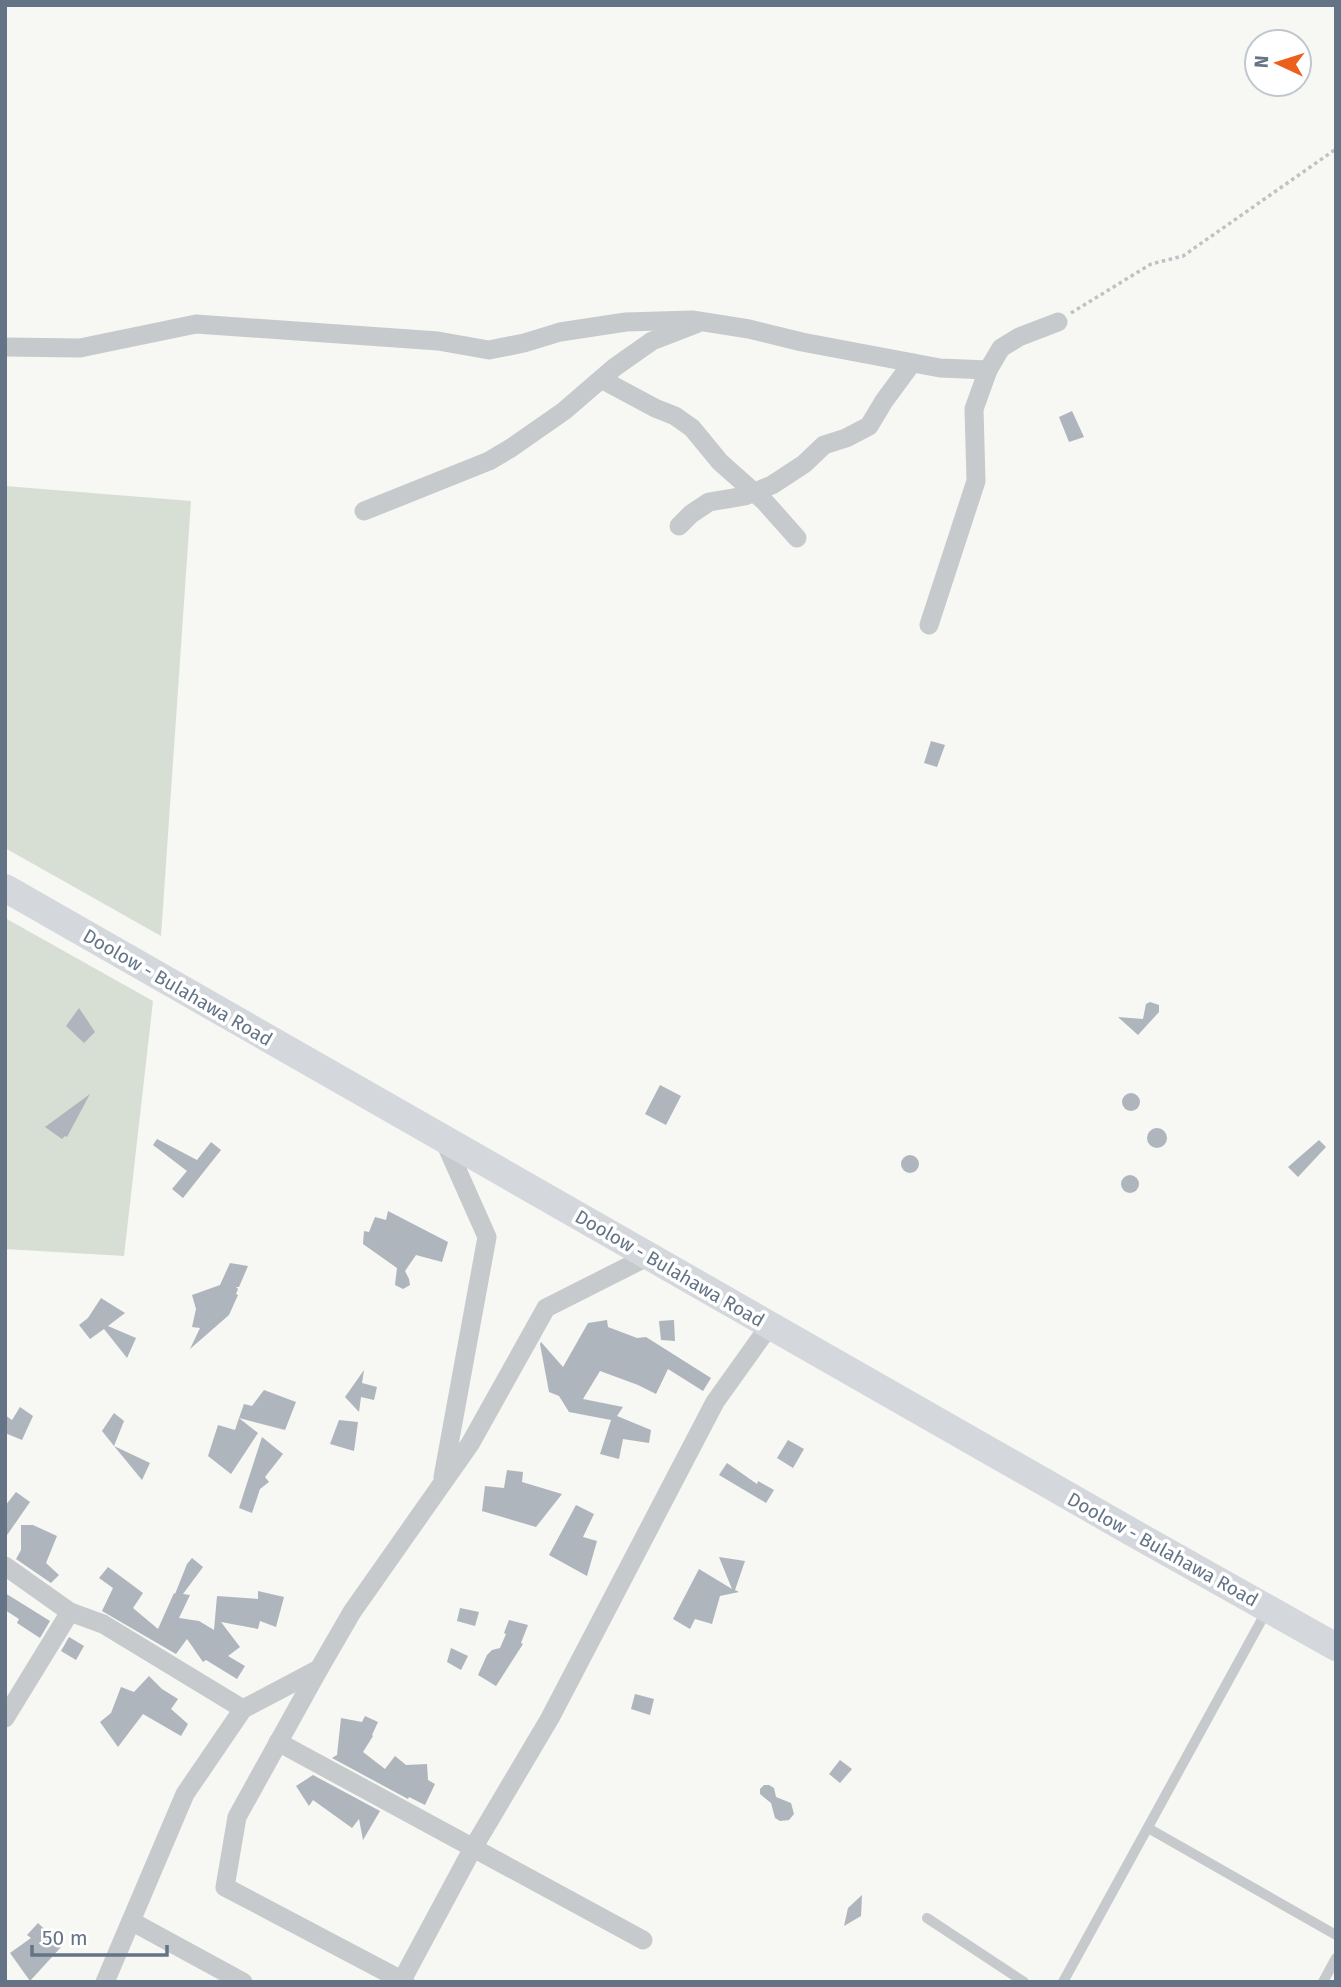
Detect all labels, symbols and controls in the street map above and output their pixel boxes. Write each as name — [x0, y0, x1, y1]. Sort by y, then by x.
north arrow — [1243, 28, 1313, 98]
text: N — [1250, 55, 1273, 69]
street label: Doolow - Bulahawa Road — [79, 924, 276, 1051]
street label: Doolow - Bulahawa Road — [571, 1205, 768, 1332]
street label: Doolow - Bulahawa Road — [1063, 1487, 1262, 1612]
scale bar — [32, 1913, 166, 1957]
text: 50 m — [42, 1925, 88, 1951]

